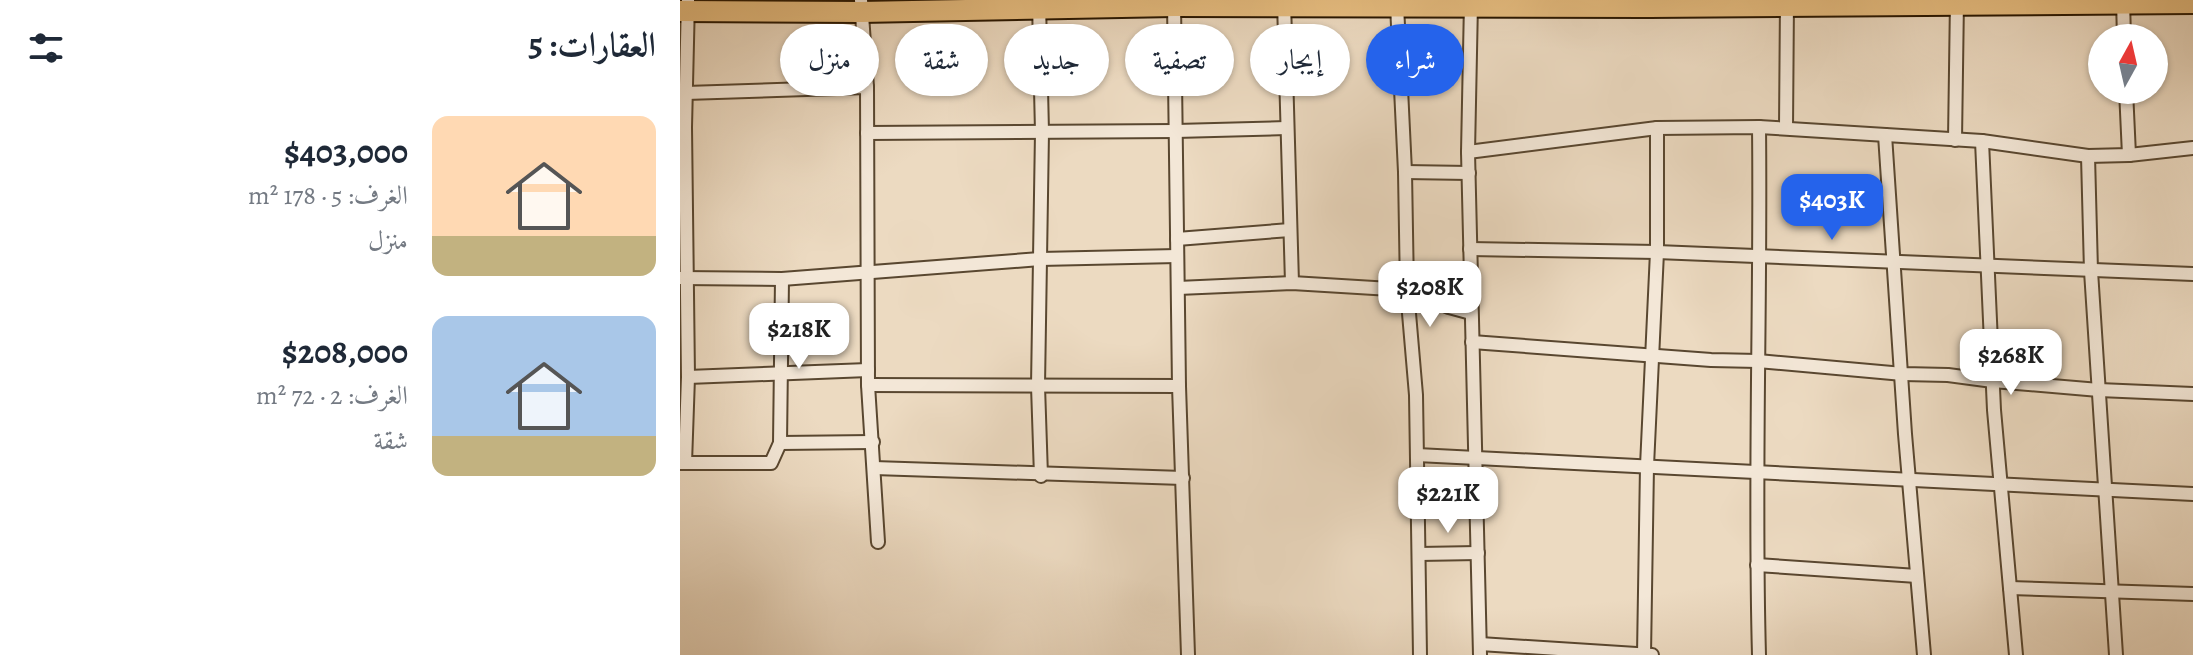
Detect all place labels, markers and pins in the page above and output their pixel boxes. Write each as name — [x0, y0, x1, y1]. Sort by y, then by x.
pin: $403K — [1776, 174, 1888, 242]
pin: $208K — [1374, 261, 1486, 329]
pin: $218K — [743, 303, 855, 371]
pin: $268K — [1955, 329, 2067, 397]
pin: $221K — [1392, 467, 1504, 535]

